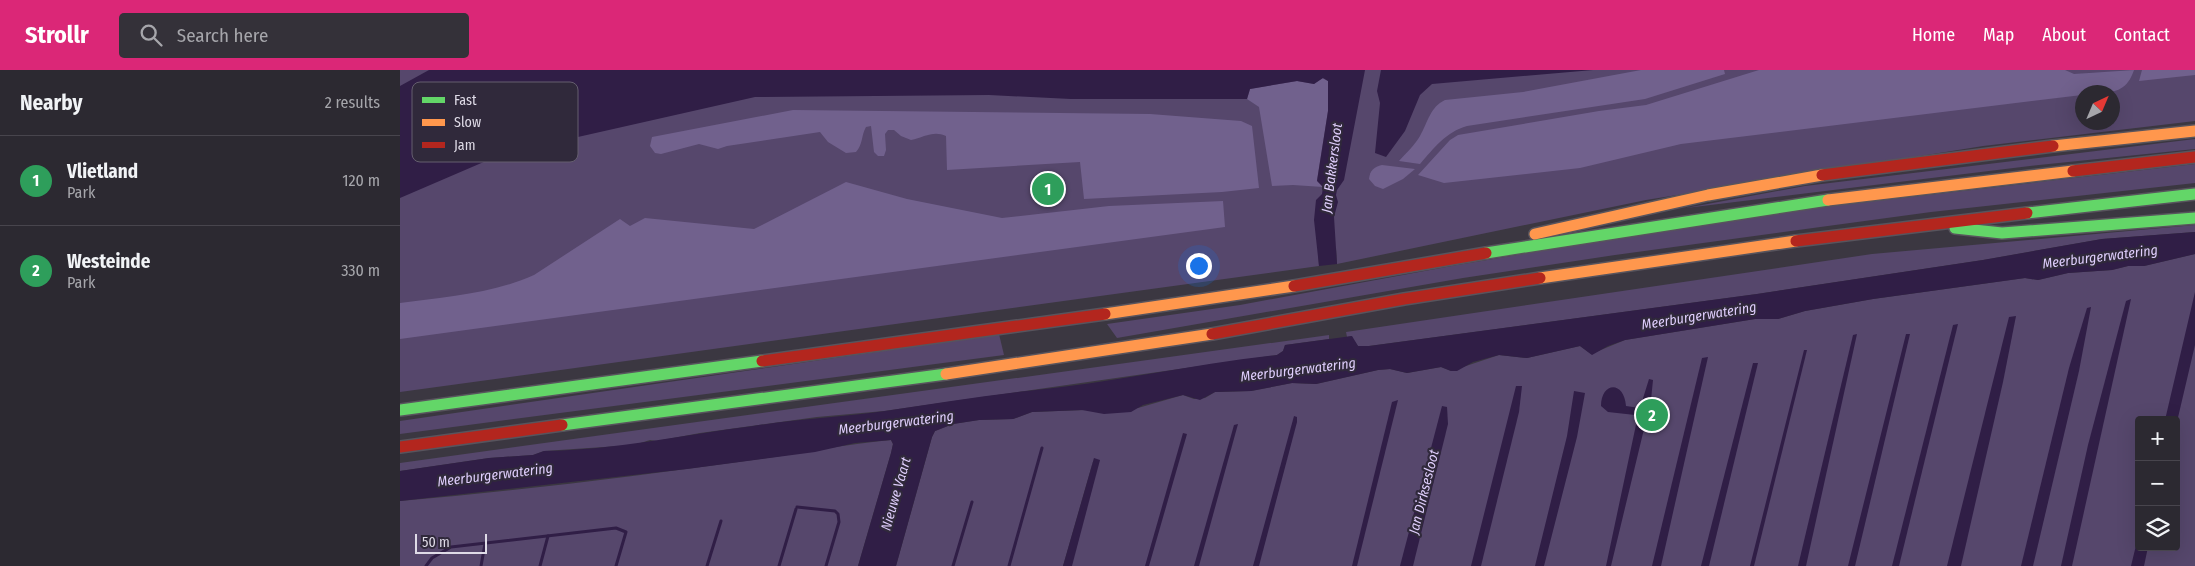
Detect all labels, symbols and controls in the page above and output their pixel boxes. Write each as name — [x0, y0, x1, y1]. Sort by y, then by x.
search box — [119, 13, 469, 58]
text: Strollr — [25, 21, 89, 49]
icon: search — [137, 21, 165, 49]
text: Search here — [177, 24, 268, 47]
text: Home — [1912, 24, 1955, 46]
text: Map — [1983, 24, 2014, 46]
text: About — [2042, 24, 2086, 46]
text: Contact — [2114, 24, 2170, 46]
legend — [412, 82, 578, 162]
north arrow — [2075, 85, 2120, 130]
text: Nearby — [20, 90, 82, 116]
text: Fast — [454, 92, 477, 109]
text: 2 results — [325, 93, 380, 112]
text: Slow — [454, 114, 481, 131]
water label: Jan Bakkersloot — [1318, 122, 1346, 215]
text: Jam — [454, 137, 475, 154]
text: Vlietland — [67, 160, 138, 183]
pin: 1 — [1032, 170, 1064, 208]
text: 1 — [33, 171, 39, 190]
text: 120 m — [342, 171, 380, 190]
text: Park — [67, 183, 95, 202]
water label: Meerburgerwatering — [2041, 241, 2159, 273]
text: Westeinde — [67, 250, 150, 273]
your location — [1186, 253, 1212, 279]
text: 2 — [32, 261, 40, 280]
text: 330 m — [341, 261, 380, 280]
text: Park — [67, 273, 95, 292]
water label: Meerburgerwatering — [1640, 299, 1758, 333]
water label: Meerburgerwatering — [1239, 354, 1357, 386]
pin: 2 — [1636, 396, 1668, 434]
water label: Meerburgerwatering — [837, 407, 955, 439]
map controls — [2135, 416, 2180, 551]
button: + — [2135, 416, 2180, 461]
water label: Jan Dirksesloot — [1405, 448, 1443, 537]
water label: Nieuwe Vaart — [877, 455, 915, 533]
water label: Meerburgerwatering — [436, 459, 554, 491]
button: − — [2135, 461, 2180, 506]
button: layers — [2135, 506, 2180, 551]
scale bar — [415, 531, 488, 554]
text: 50 m — [422, 534, 450, 551]

